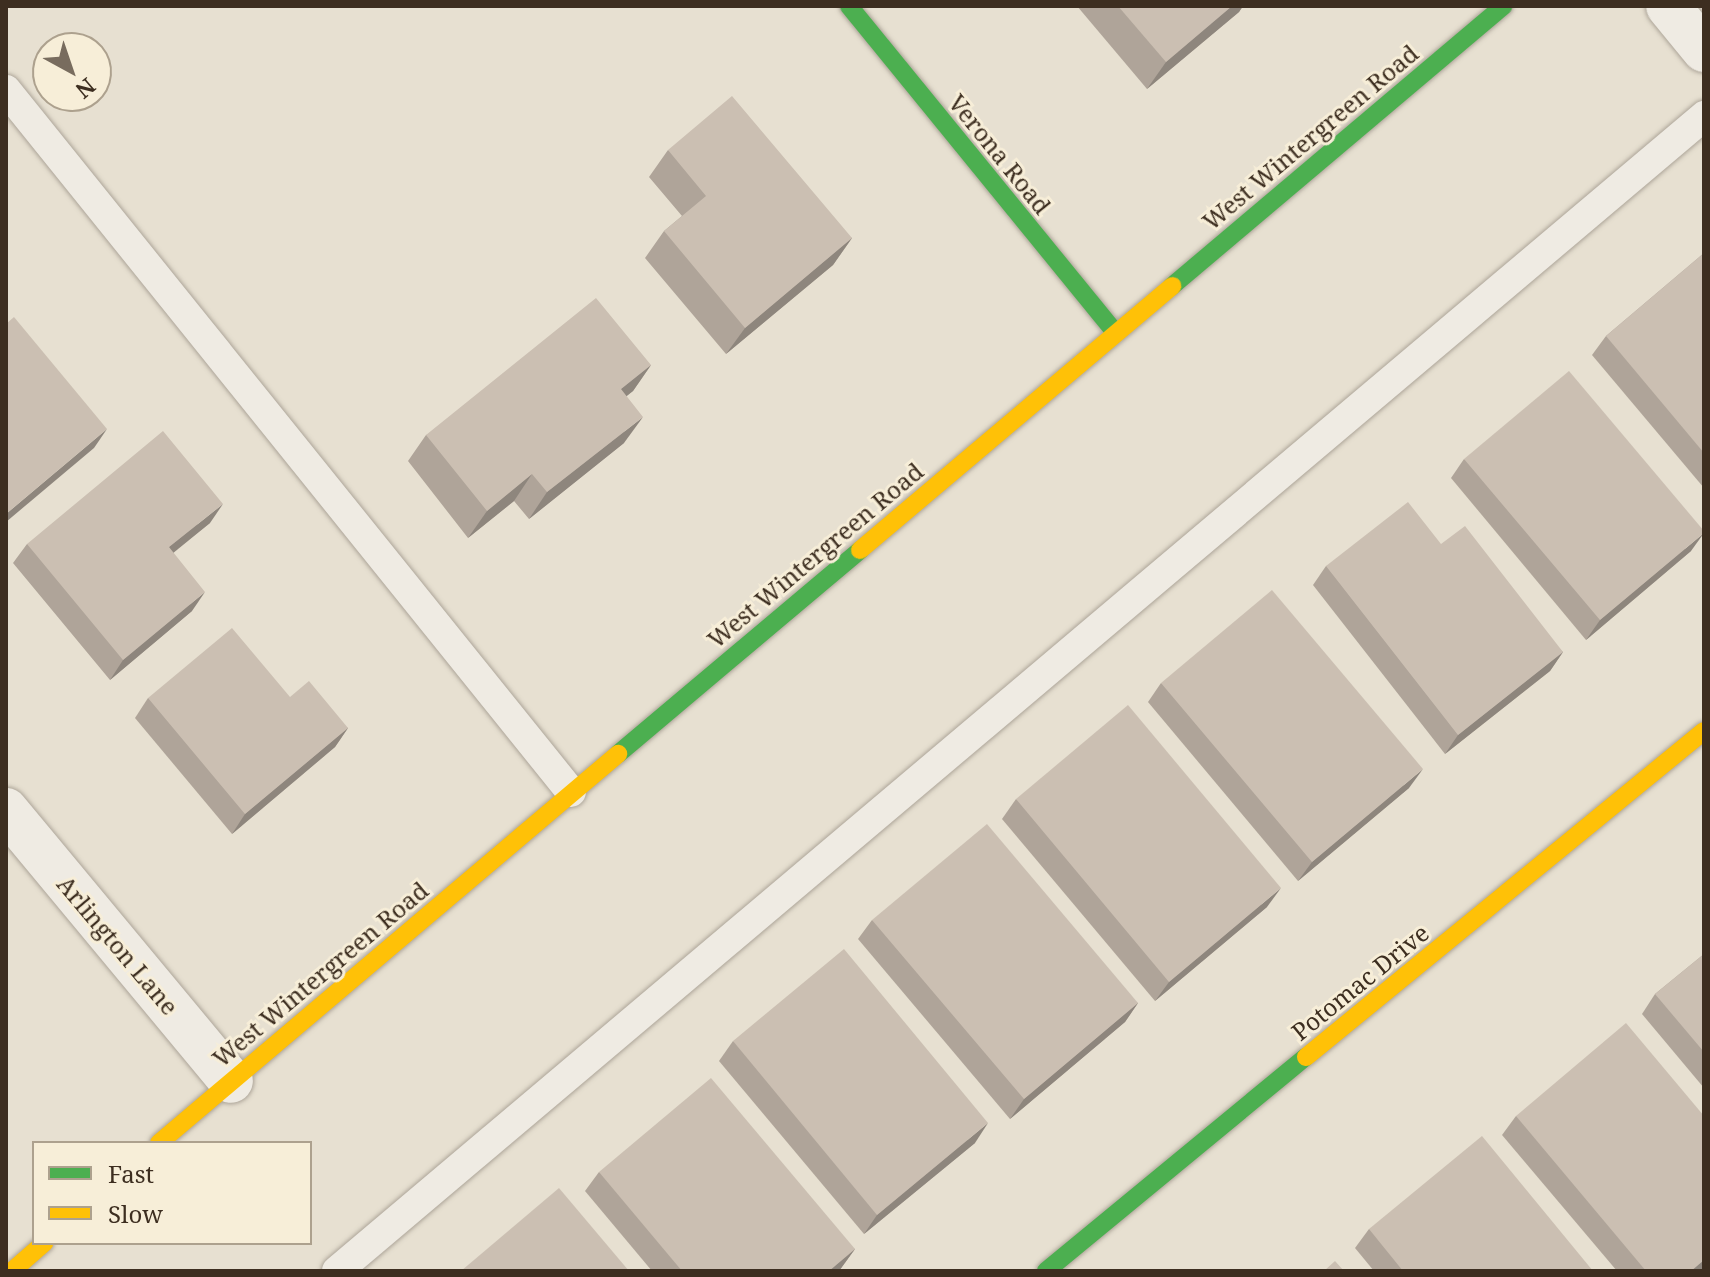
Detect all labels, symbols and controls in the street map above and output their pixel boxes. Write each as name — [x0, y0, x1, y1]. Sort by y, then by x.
north arrow — [32, 32, 112, 112]
street label: West Wintergreen Road — [1196, 38, 1424, 236]
text: N — [70, 72, 102, 106]
street label: Verona Road — [943, 88, 1057, 220]
street label: West Wintergreen Road — [701, 456, 929, 654]
street label: Arlington Lane — [52, 870, 184, 1020]
street label: West Wintergreen Road — [206, 875, 434, 1073]
street label: Potomac Drive — [1286, 918, 1434, 1046]
legend — [32, 1141, 312, 1245]
text: Fast — [108, 1157, 154, 1190]
text: Slow — [108, 1197, 163, 1230]

